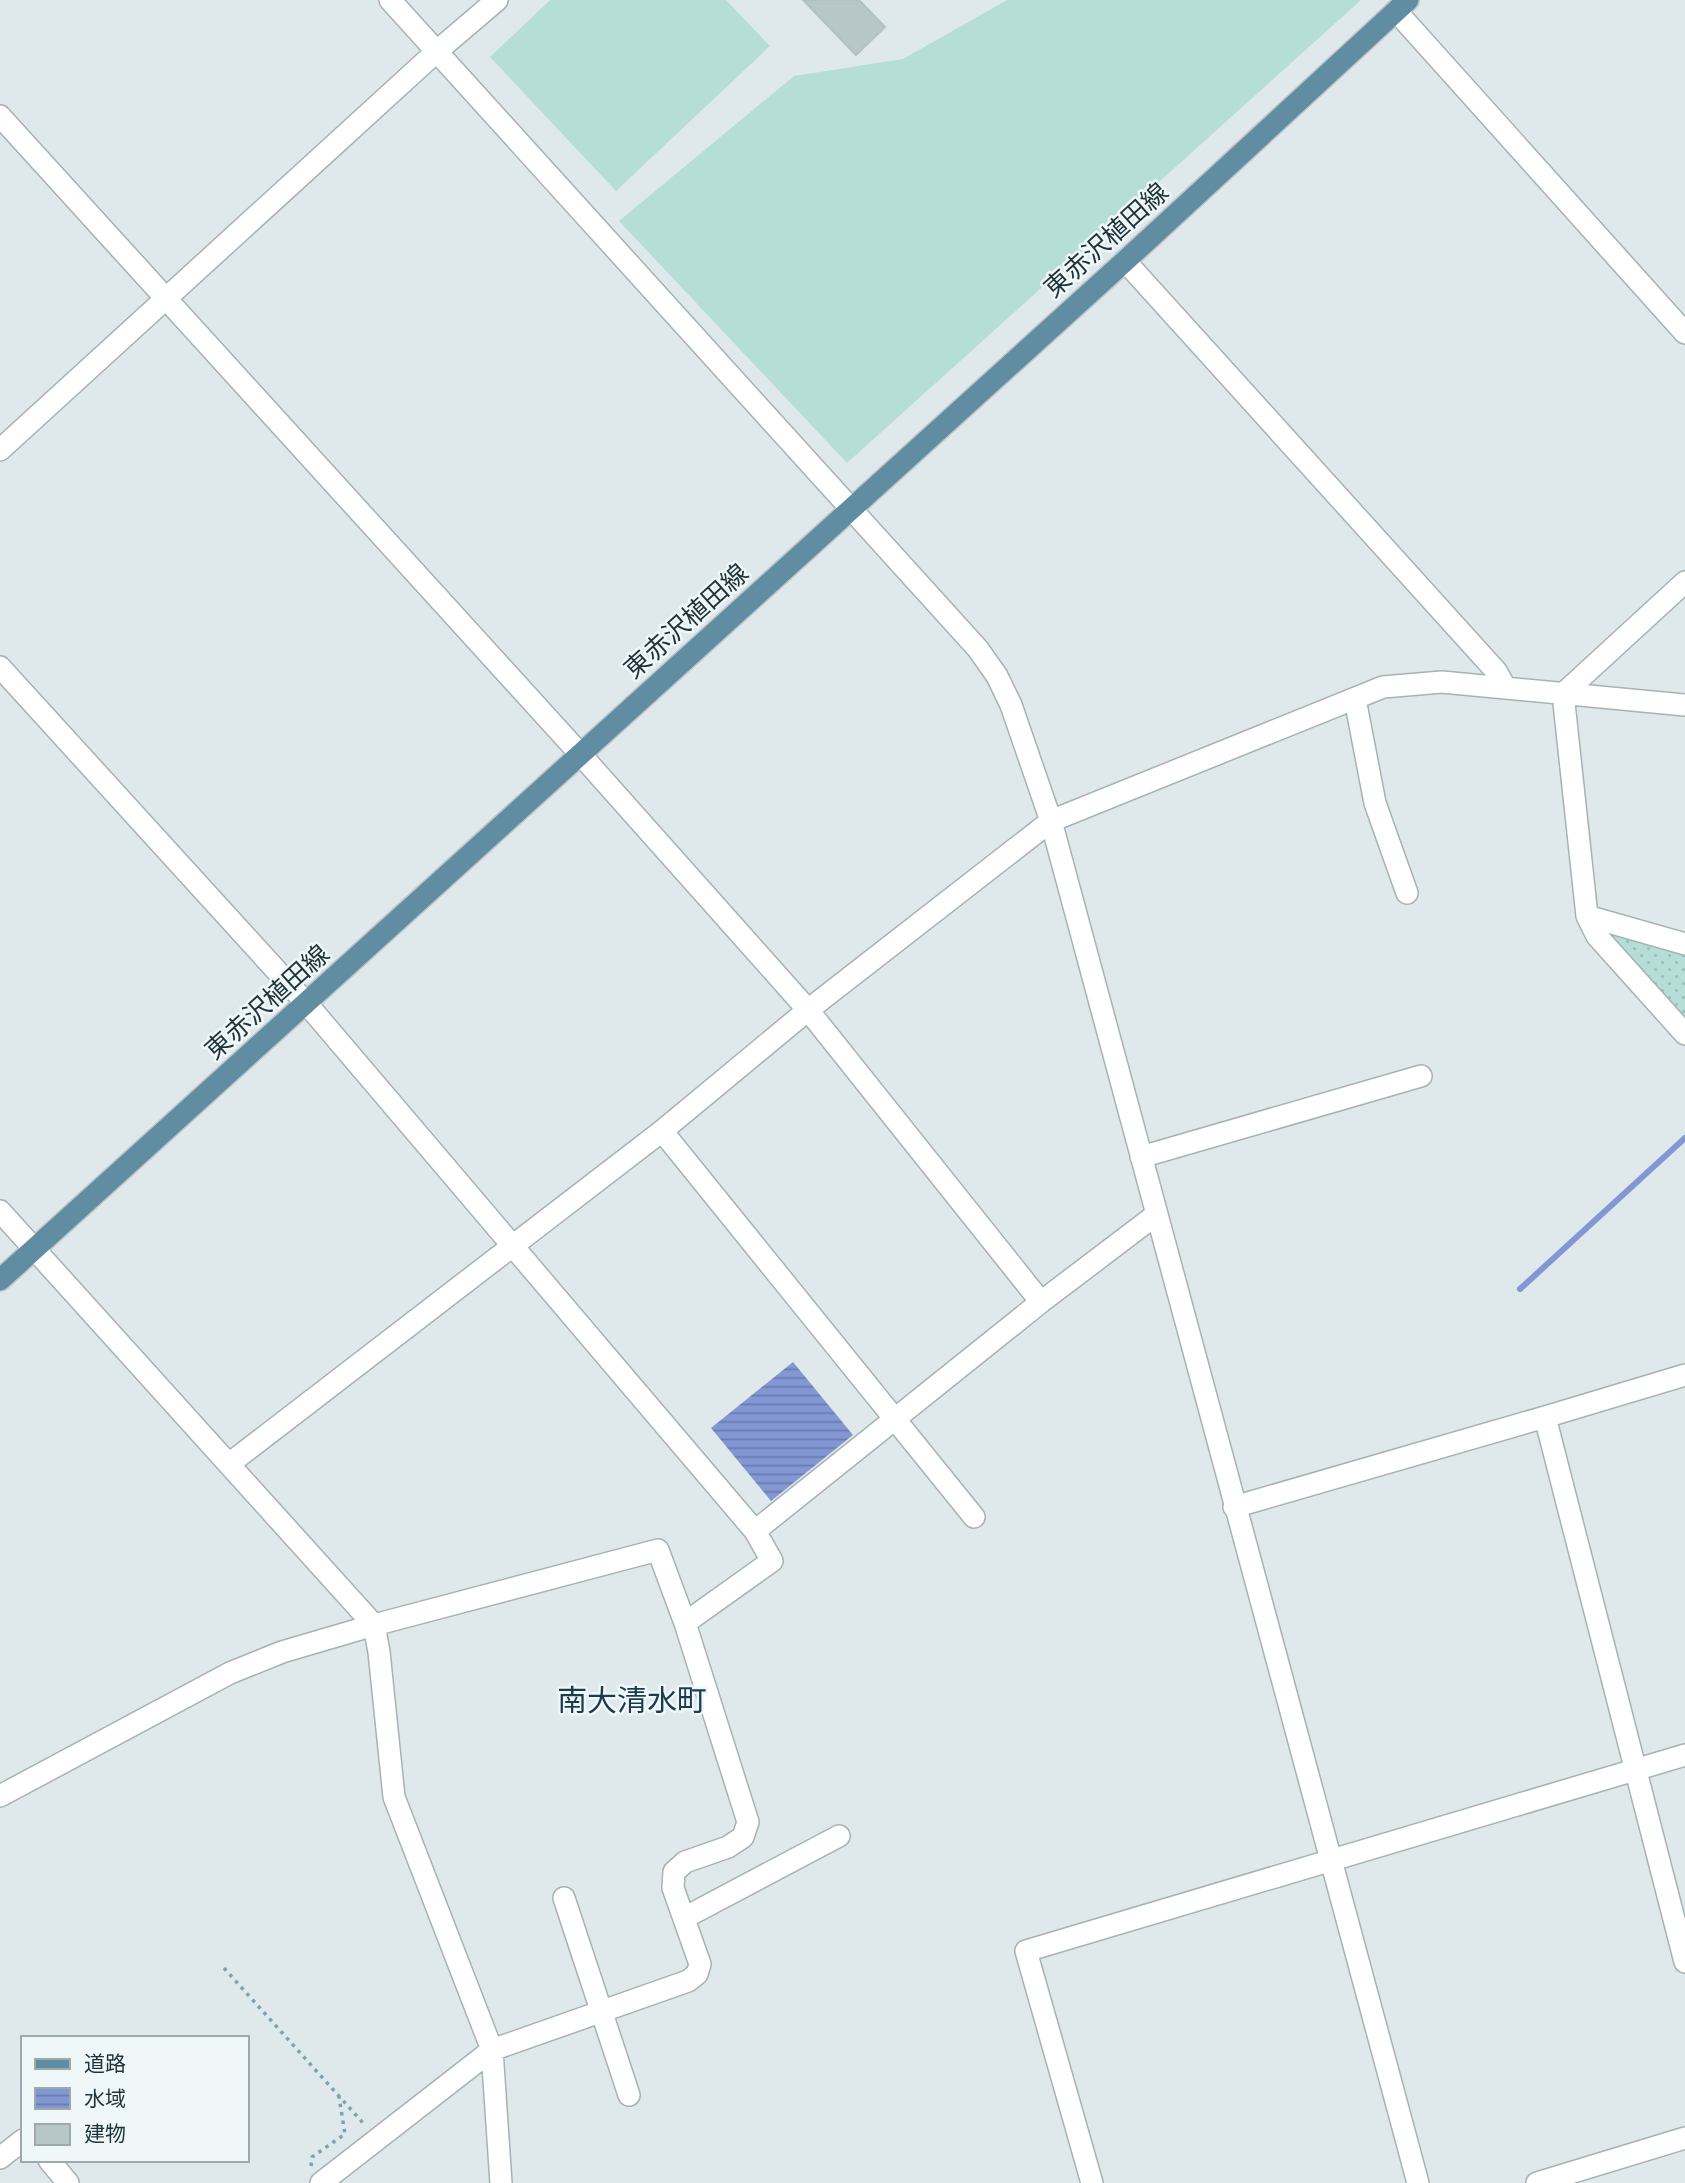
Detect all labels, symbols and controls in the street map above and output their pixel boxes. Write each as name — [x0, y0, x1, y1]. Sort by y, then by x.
street label: 東赤沢植田線 — [1037, 176, 1175, 304]
street label: 東赤沢植田線 — [617, 557, 755, 685]
street label: 東赤沢植田線 — [198, 938, 336, 1066]
district label: 南大清水町 — [557, 1682, 707, 1719]
legend — [21, 2036, 248, 2162]
text: 道路 — [84, 2051, 126, 2076]
text: 水域 — [84, 2086, 126, 2111]
text: 建物 — [84, 2121, 126, 2146]

